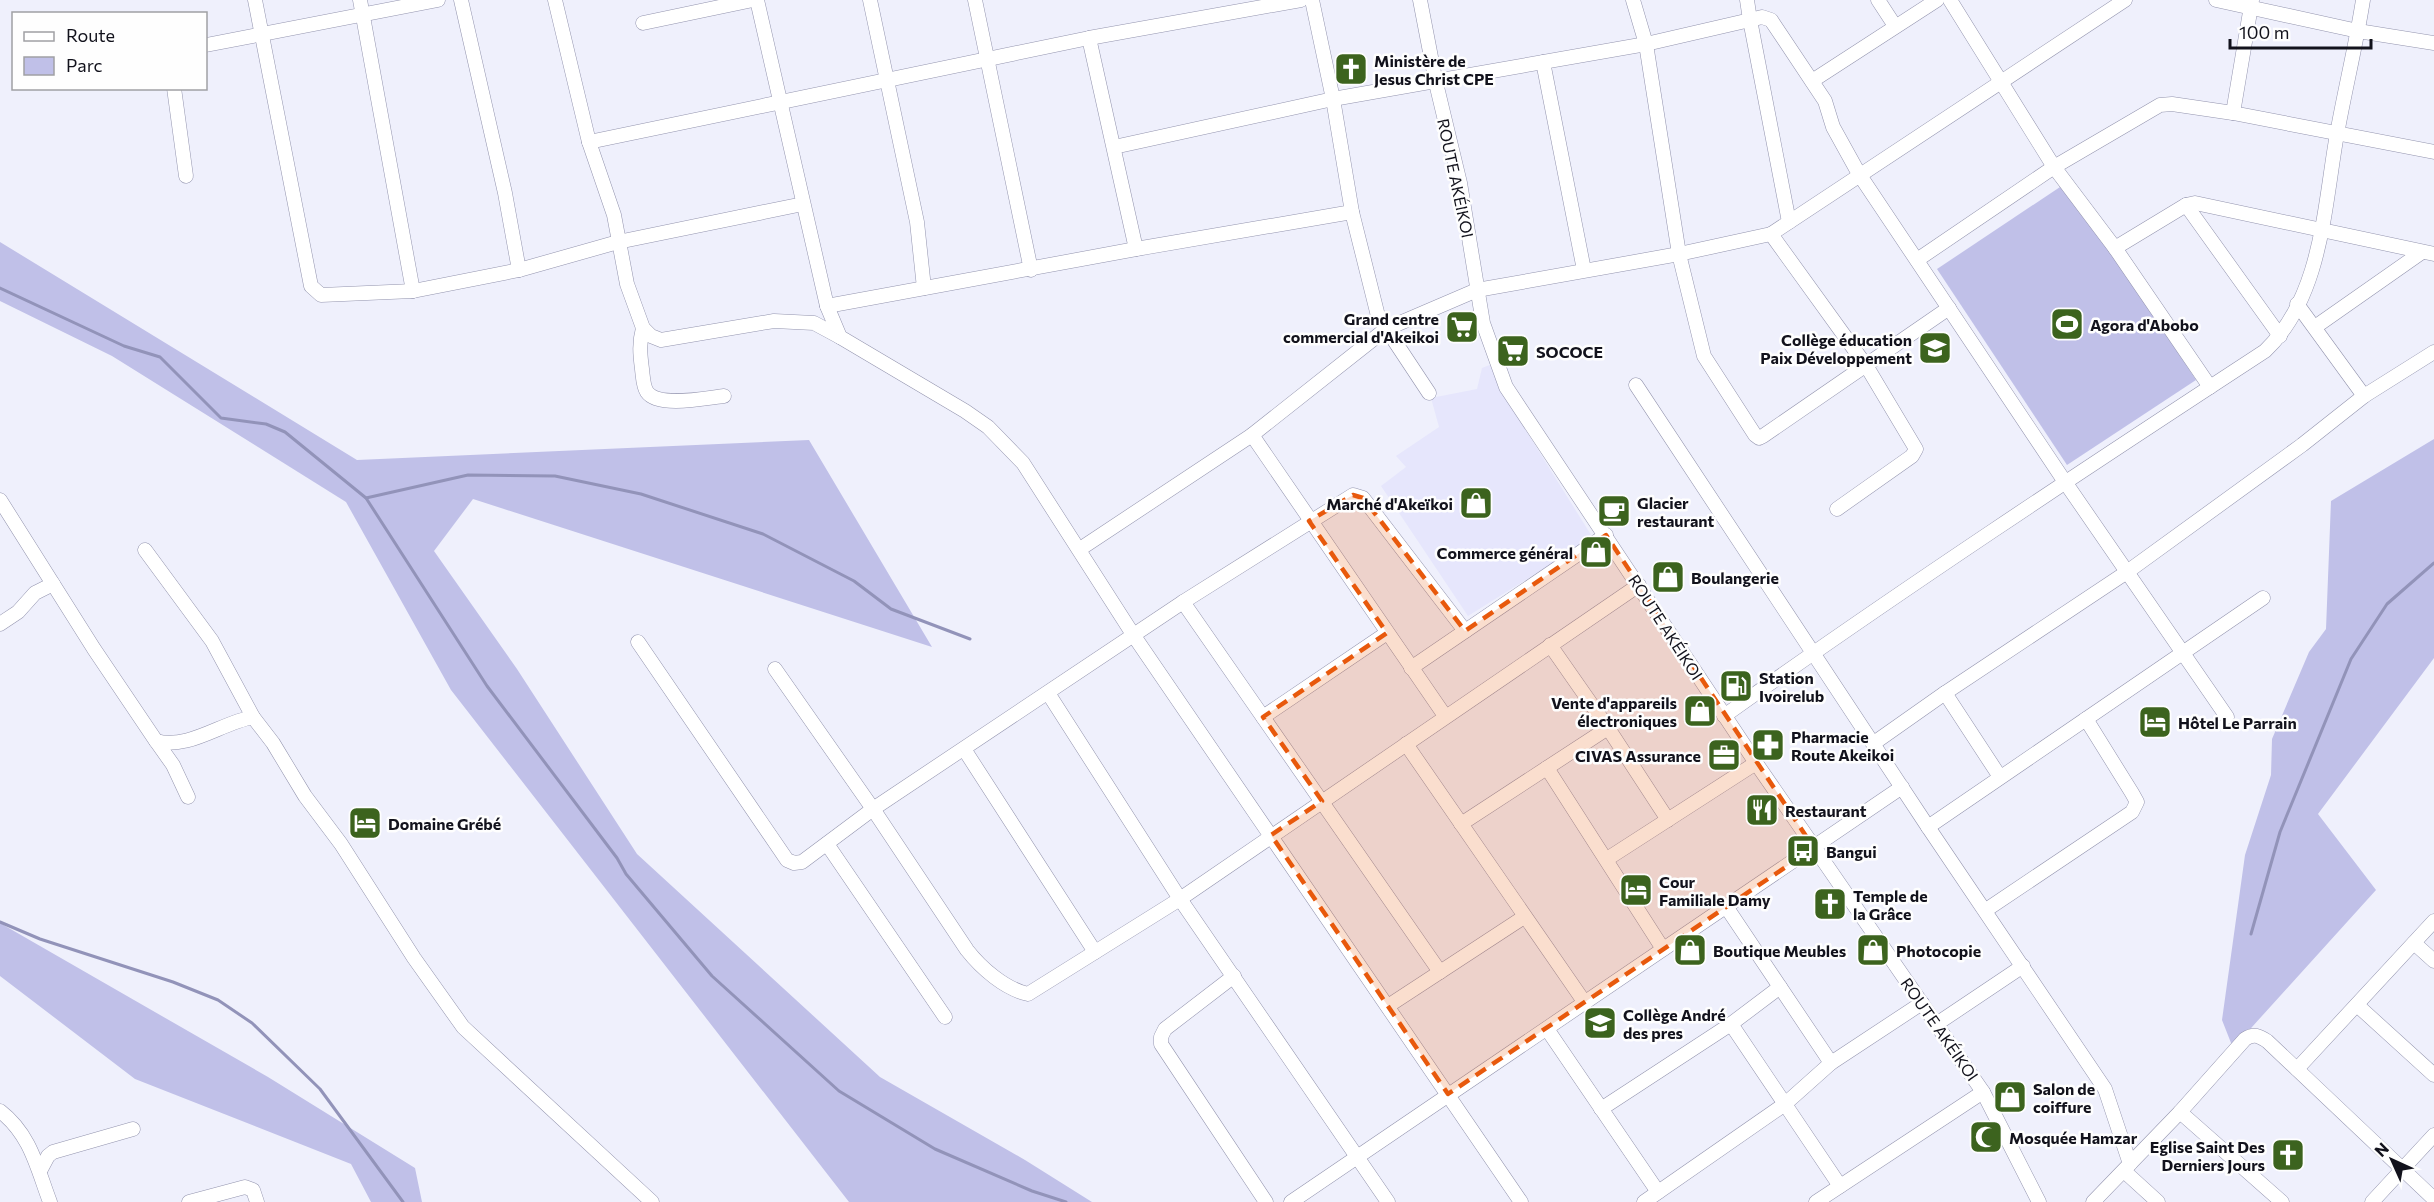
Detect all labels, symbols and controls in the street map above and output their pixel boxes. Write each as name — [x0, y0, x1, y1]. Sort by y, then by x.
legend — [12, 12, 207, 90]
scale bar — [2230, 12, 2371, 50]
text: 100 m — [2239, 21, 2289, 43]
text: Route — [66, 24, 115, 46]
church icon: Ministère de Jesus Christ CPE — [1333, 51, 1369, 87]
place label: Ministère de Jesus Christ CPE — [1374, 51, 1494, 88]
text: Parc — [66, 54, 103, 76]
street label: ROUTE AKÉIKOI — [1434, 117, 1478, 239]
sports icon: Agora d'Abobo — [2049, 306, 2085, 342]
place label: Grand centre commercial d'Akeikoi — [1283, 309, 1439, 346]
supermarket icon: Grand centre commercial d'Akeikoi — [1444, 309, 1480, 345]
place label: Agora d'Abobo — [2090, 315, 2199, 334]
place label: Collège éducation Paix Développement — [1760, 330, 1912, 367]
school or university icon: Collège éducation Paix Développement — [1917, 330, 1953, 366]
supermarket icon: SOCOCE — [1495, 333, 1531, 369]
place label: SOCOCE — [1536, 342, 1603, 361]
shop icon: Marché d'Akeïkoi — [1458, 485, 1494, 521]
cafe icon: Glacier restaurant — [1596, 493, 1632, 529]
place label: Glacier restaurant — [1637, 493, 1715, 530]
place label: Marché d'Akeïkoi — [1326, 494, 1453, 513]
shop icon: Commerce général — [1578, 534, 1614, 570]
place label: Commerce général — [1437, 543, 1573, 562]
shop icon: Boulangerie — [1650, 559, 1686, 595]
place label: Boulangerie — [1691, 568, 1779, 587]
street label: ROUTE AKÉIKOI — [1625, 571, 1707, 683]
fuel station icon: Station Ivoirelub — [1718, 668, 1754, 704]
place label: Station Ivoirelub — [1759, 668, 1824, 705]
place label: Vente d'appareils électroniques — [1551, 693, 1677, 730]
shop icon: Vente d'appareils électroniques — [1682, 693, 1718, 729]
hotel icon: Hôtel Le Parrain — [2137, 704, 2173, 740]
place label: Hôtel Le Parrain — [2178, 713, 2297, 732]
pharmacy icon: Pharmacie Route Akeikoi — [1750, 727, 1786, 763]
place label: Pharmacie Route Akeikoi — [1791, 727, 1894, 764]
office icon: CIVAS Assurance — [1706, 737, 1742, 773]
place label: CIVAS Assurance — [1575, 746, 1701, 765]
restaurant icon: Restaurant — [1744, 792, 1780, 828]
place label: Restaurant — [1785, 801, 1867, 820]
hotel icon: Domaine Grébé — [347, 805, 383, 841]
place label: Domaine Grébé — [388, 814, 501, 833]
bus stop icon: Bangui — [1785, 833, 1821, 869]
place label: Bangui — [1826, 842, 1877, 861]
hotel icon: Cour Familiale Damy — [1618, 872, 1654, 908]
place label: Cour Familiale Damy — [1659, 872, 1771, 909]
church icon: Temple de la Grâce — [1812, 886, 1848, 922]
place label: Temple de la Grâce — [1853, 886, 1928, 923]
shop icon: Boutique Meubles — [1672, 932, 1708, 968]
shop icon: Photocopie — [1855, 932, 1891, 968]
place label: Boutique Meubles — [1713, 941, 1846, 960]
place label: Photocopie — [1896, 941, 1981, 960]
street label: ROUTE AKÉIKOI — [1897, 974, 1983, 1084]
school or university icon: Collège André des pres — [1582, 1005, 1618, 1041]
place label: Collège André des pres — [1623, 1005, 1726, 1042]
shop icon: Salon de coiffure — [1992, 1079, 2028, 1115]
place label: Salon de coiffure — [2033, 1079, 2095, 1116]
mosque icon: Mosquée Hamzar — [1968, 1119, 2004, 1155]
place label: Mosquée Hamzar — [2009, 1128, 2138, 1147]
north arrow — [2362, 1130, 2422, 1190]
place label: Eglise Saint Des Derniers Jours — [2150, 1137, 2265, 1174]
church icon: Eglise Saint Des Derniers Jours — [2270, 1137, 2306, 1173]
text: N — [2370, 1138, 2392, 1160]

